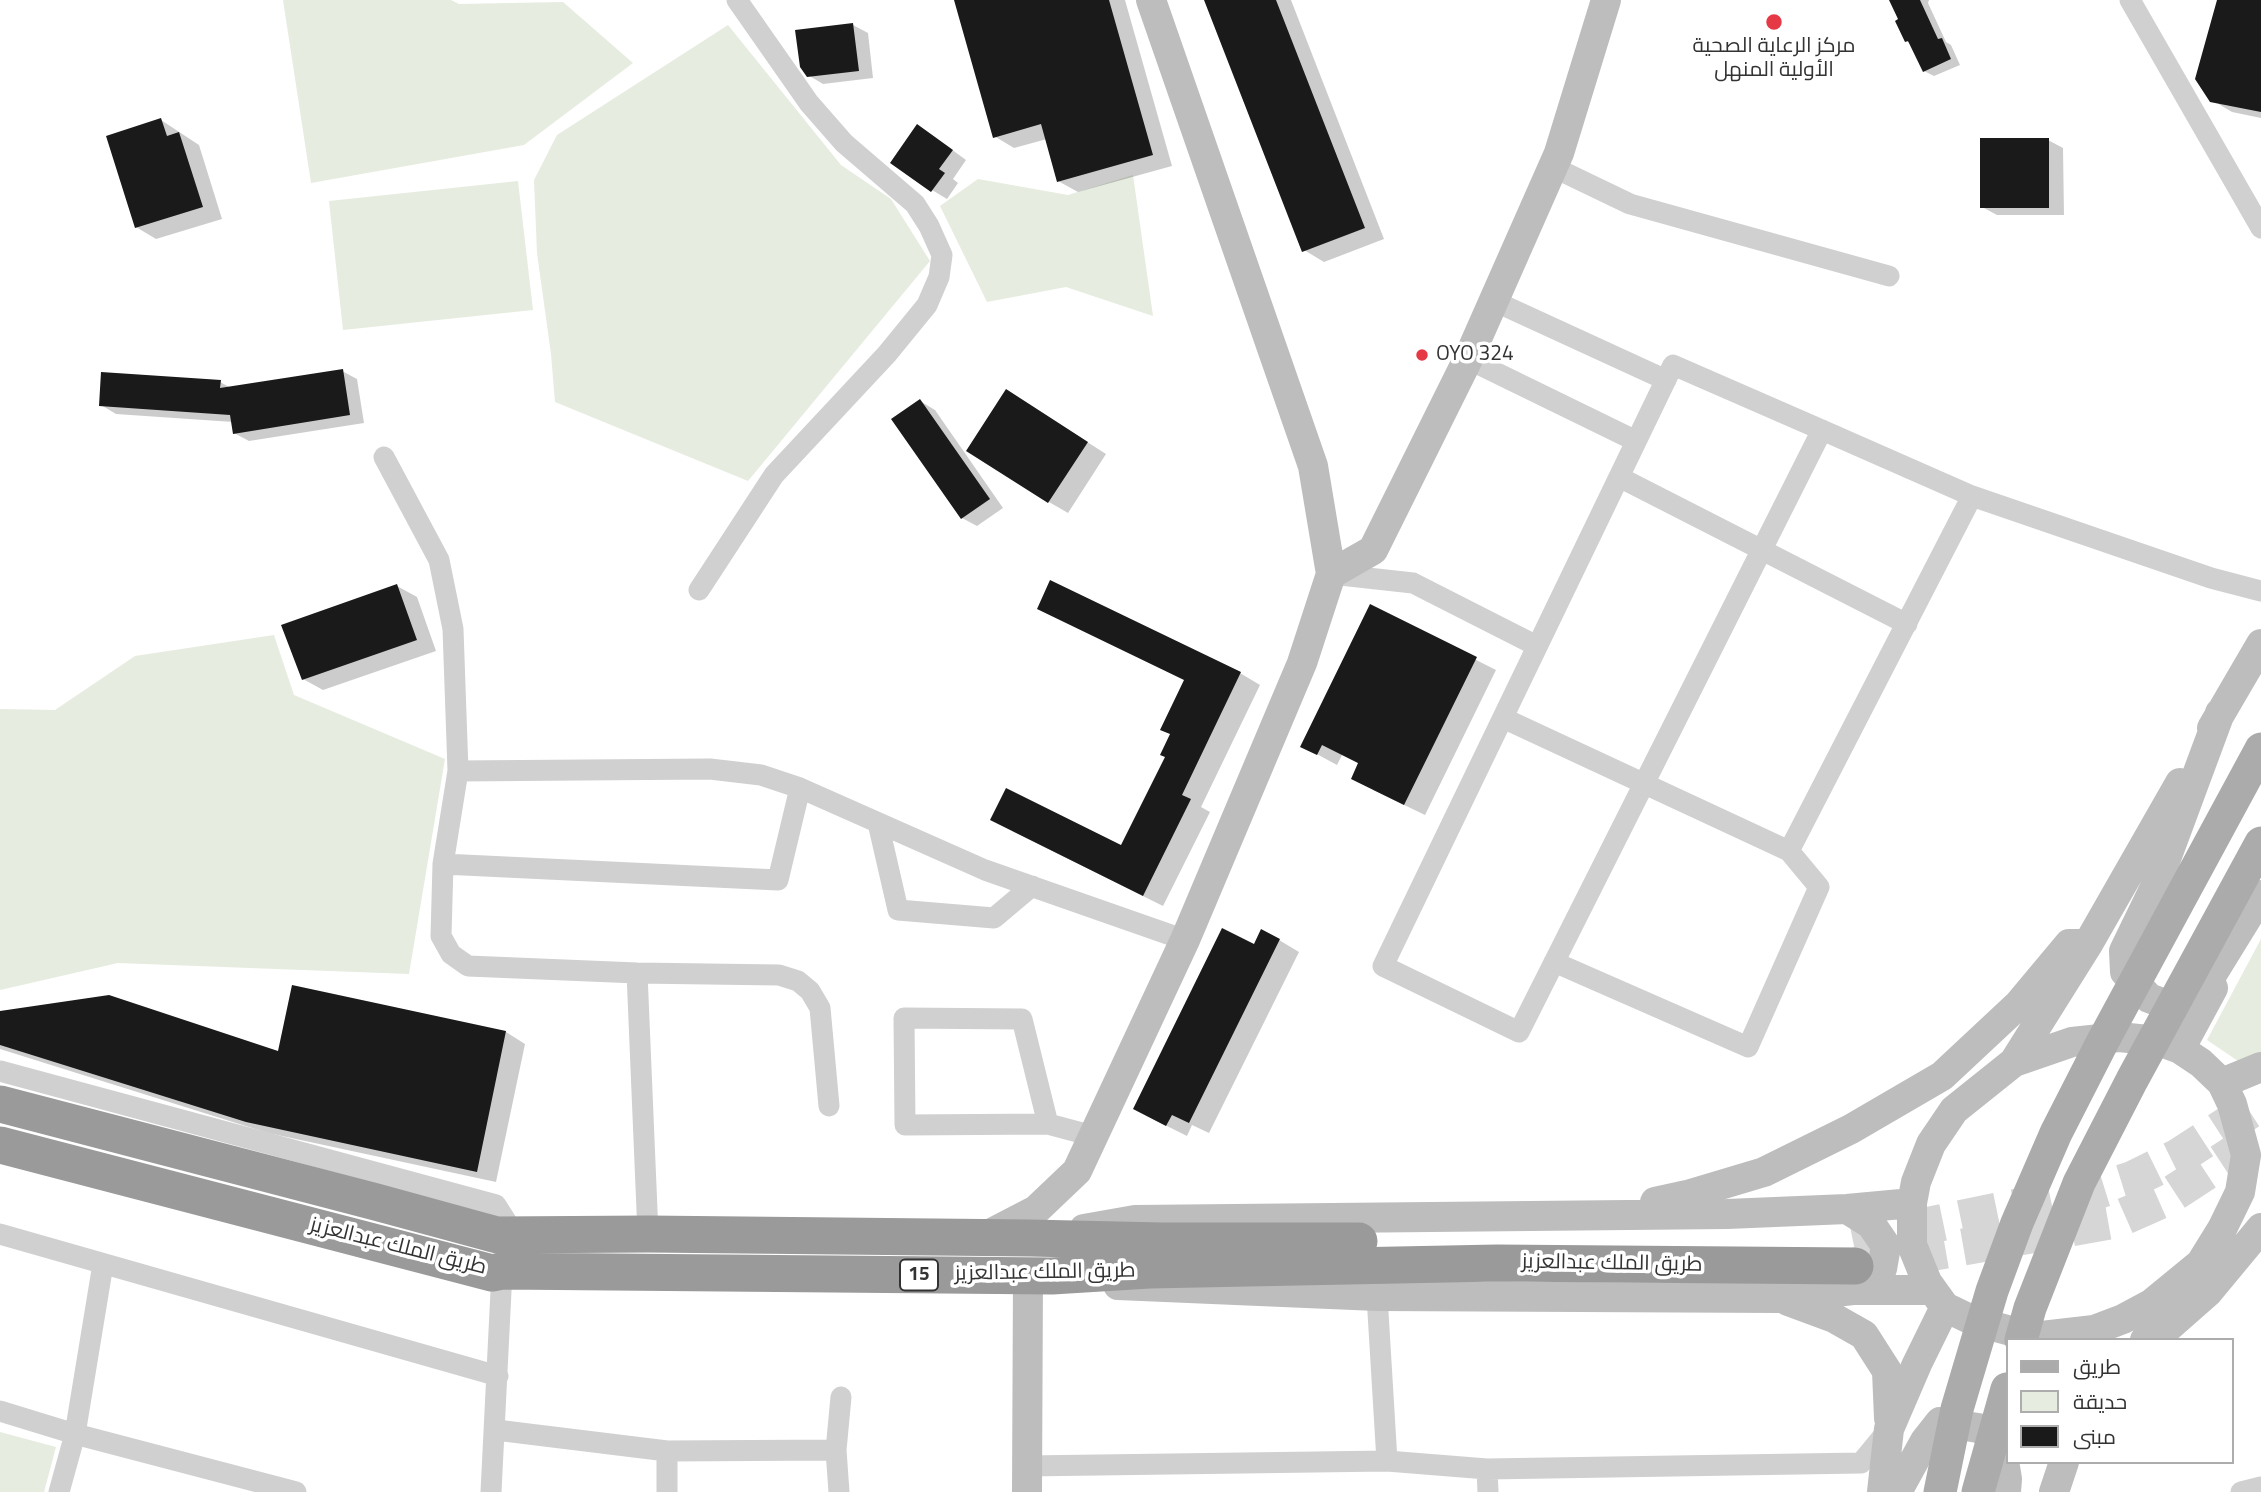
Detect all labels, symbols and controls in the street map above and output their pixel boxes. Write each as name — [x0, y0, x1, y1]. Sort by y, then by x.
marker: مركز الرعاية الصحية الأولية المنهل — [1764, 12, 1784, 32]
place label: مركز الرعاية الصحية الأولية المنهل — [1693, 34, 1855, 84]
place label: OYO 324 — [1436, 342, 1514, 368]
marker: OYO 324 — [1414, 347, 1430, 363]
street label: طريق الملك عبدالعزيز — [307, 1213, 489, 1281]
street label: طريق الملك عبدالعزيز — [1521, 1250, 1703, 1278]
street label: طريق الملك عبدالعزيز — [954, 1259, 1136, 1287]
road number: 15 — [900, 1260, 938, 1290]
legend — [2006, 1338, 2233, 1464]
text: طريق — [2073, 1350, 2121, 1382]
text: حديقة — [2073, 1385, 2127, 1417]
text: مبنى — [2073, 1420, 2116, 1452]

